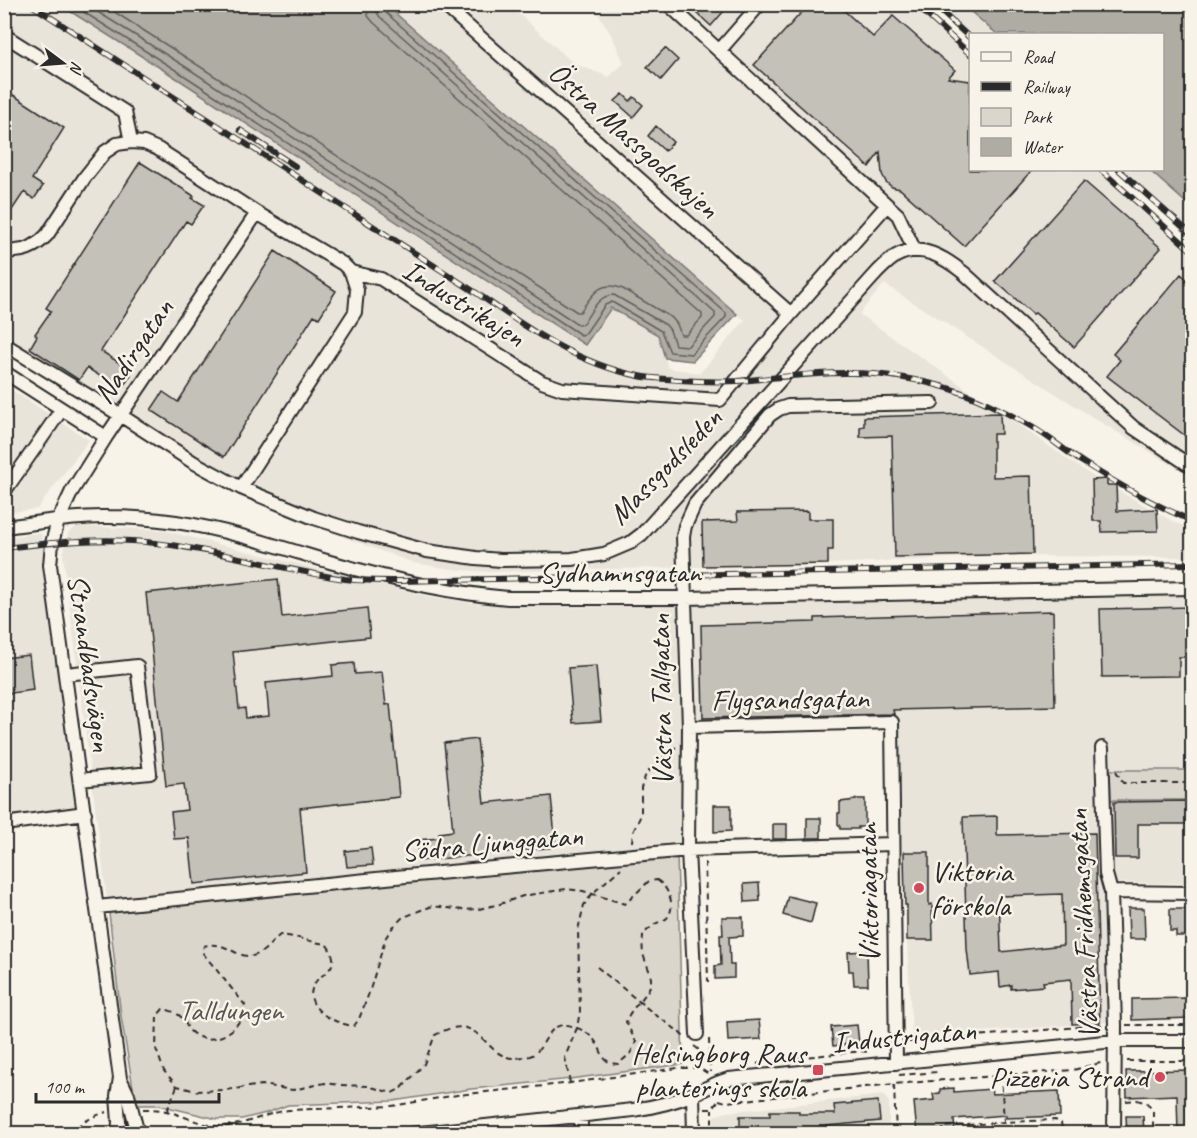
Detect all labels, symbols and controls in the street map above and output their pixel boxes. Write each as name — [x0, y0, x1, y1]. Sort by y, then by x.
north arrow — [33, 33, 93, 93]
legend — [969, 33, 1164, 171]
text: Road — [1023, 46, 1056, 68]
street label: Östra Massgodskajen — [541, 53, 728, 227]
text: N — [65, 59, 87, 77]
text: Railway — [1023, 76, 1071, 98]
text: Park — [1023, 106, 1053, 128]
text: Water — [1023, 136, 1064, 158]
street label: Industrikajen — [396, 251, 533, 356]
street label: Nadirgatan — [84, 291, 182, 411]
street label: Massgodsleden — [600, 399, 731, 533]
street label: Sydhamnsgatan — [539, 553, 702, 591]
street label: Strandbadsvägen — [59, 572, 121, 754]
street label: Västra Tallgatan — [640, 613, 681, 786]
street label: Flygsandsgatan — [711, 679, 871, 719]
street label: Västra Fridhemsgatan — [1058, 808, 1108, 1040]
street label: Södra Ljunggatan — [400, 816, 585, 870]
street label: Viktoriagatan — [848, 821, 888, 963]
place label: Viktoria förskola — [931, 852, 1014, 924]
marker: Viktoria förskola — [912, 881, 926, 895]
park label: Talldungen — [179, 991, 285, 1029]
street label: Industrigatan — [831, 1011, 978, 1061]
place label: Helsingborg Raus planterings skola — [631, 1034, 809, 1106]
place label: Pizzeria Strand — [990, 1058, 1152, 1096]
marker: Helsingborg Raus planterings skola — [811, 1063, 825, 1077]
scale bar — [36, 1066, 219, 1104]
marker: Pizzeria Strand — [1153, 1070, 1167, 1084]
text: 100 m — [45, 1076, 86, 1098]

